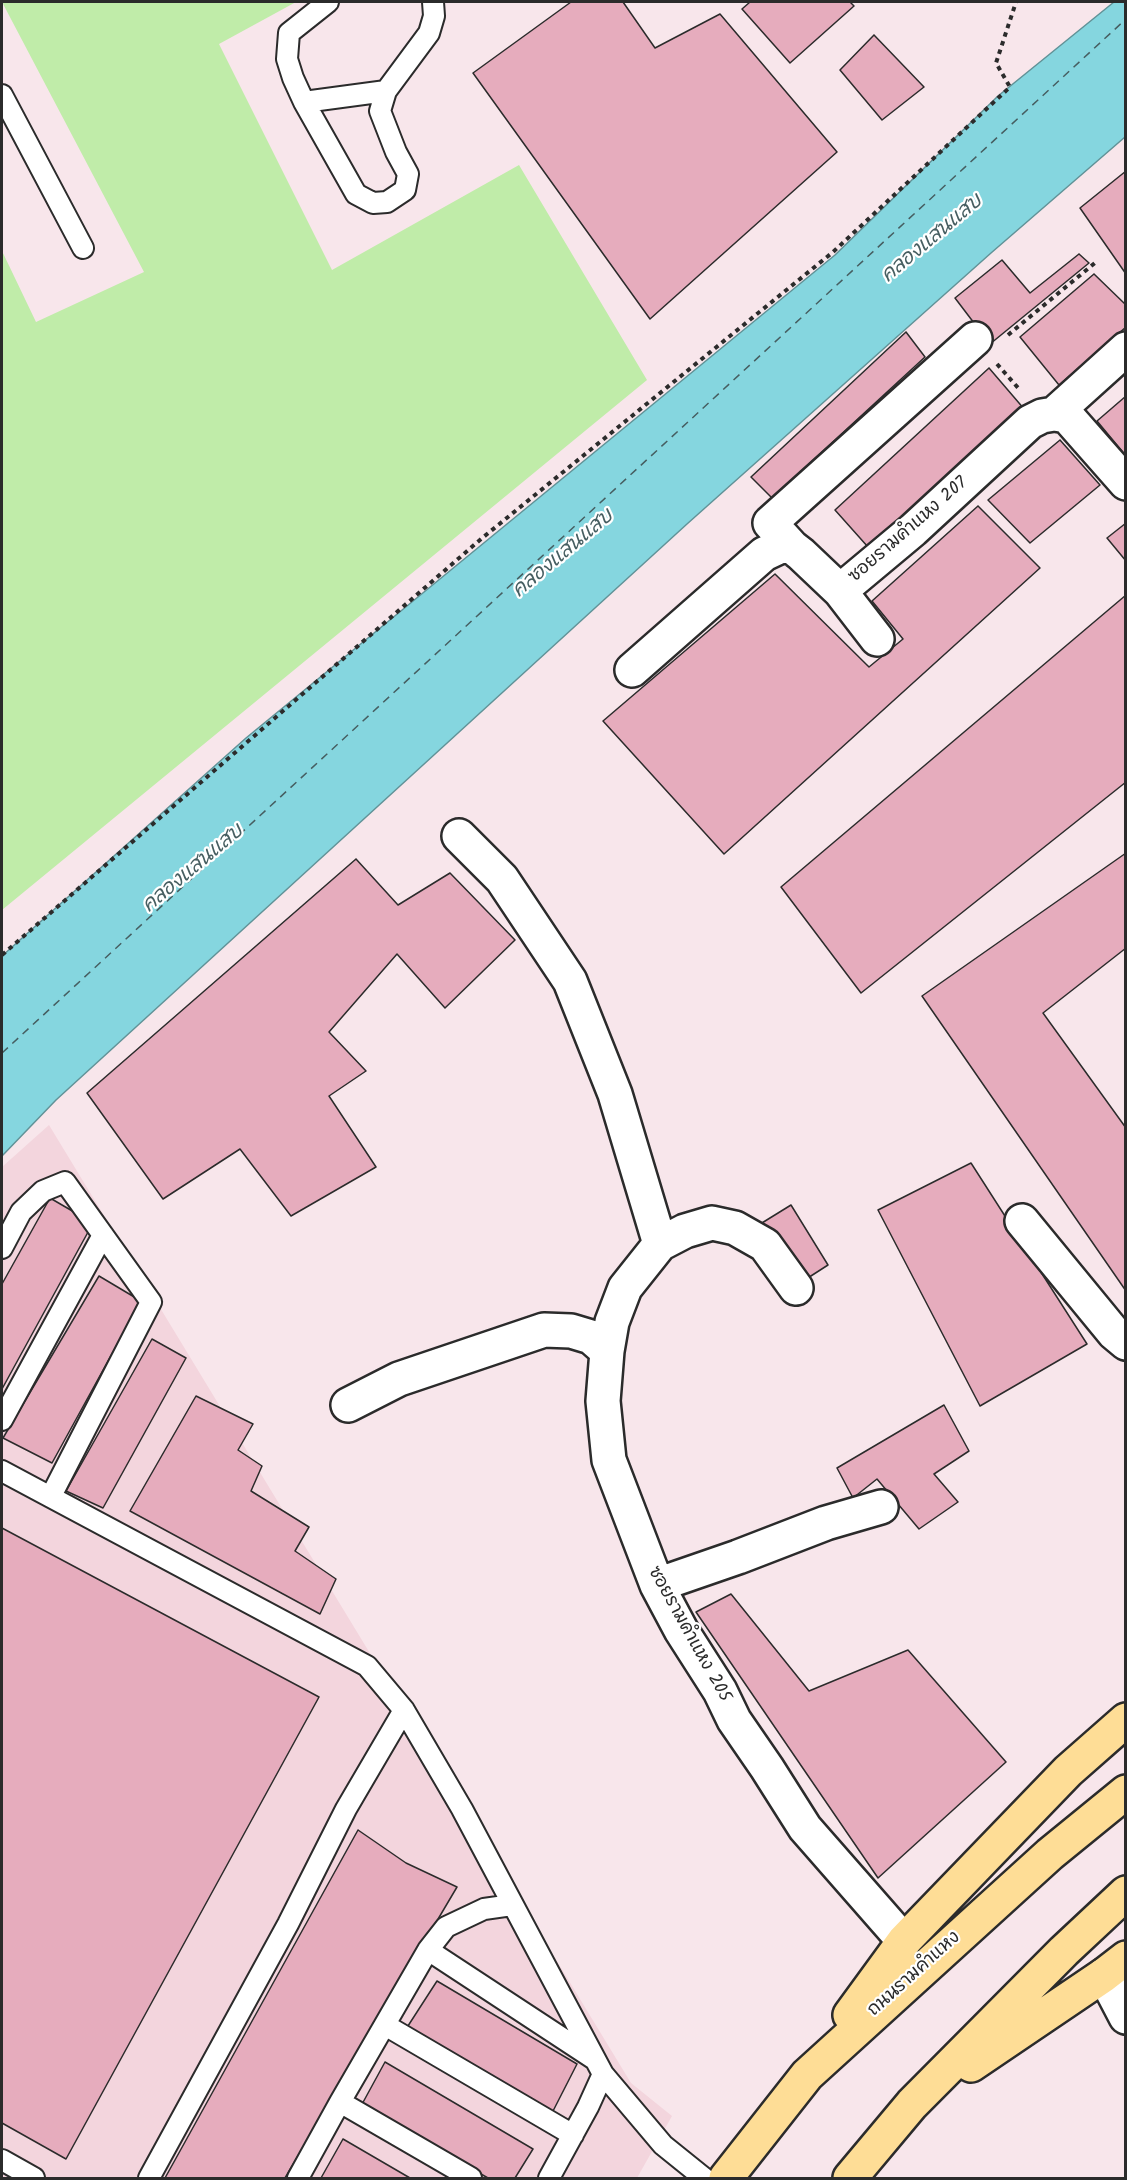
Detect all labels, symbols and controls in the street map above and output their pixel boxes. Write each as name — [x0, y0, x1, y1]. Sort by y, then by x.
water label: คลองแสนแสบ — [878, 191, 988, 289]
street label: ซอยรามคำแหง 207 — [845, 474, 973, 588]
water label: คลองแสนแสบ — [509, 506, 619, 604]
water label: คลองแสนแสบ — [139, 821, 249, 919]
street label: ซอยรามคำแหง 205 — [642, 1563, 734, 1707]
street label: ถนนรามคำแหง — [864, 1928, 966, 2022]

